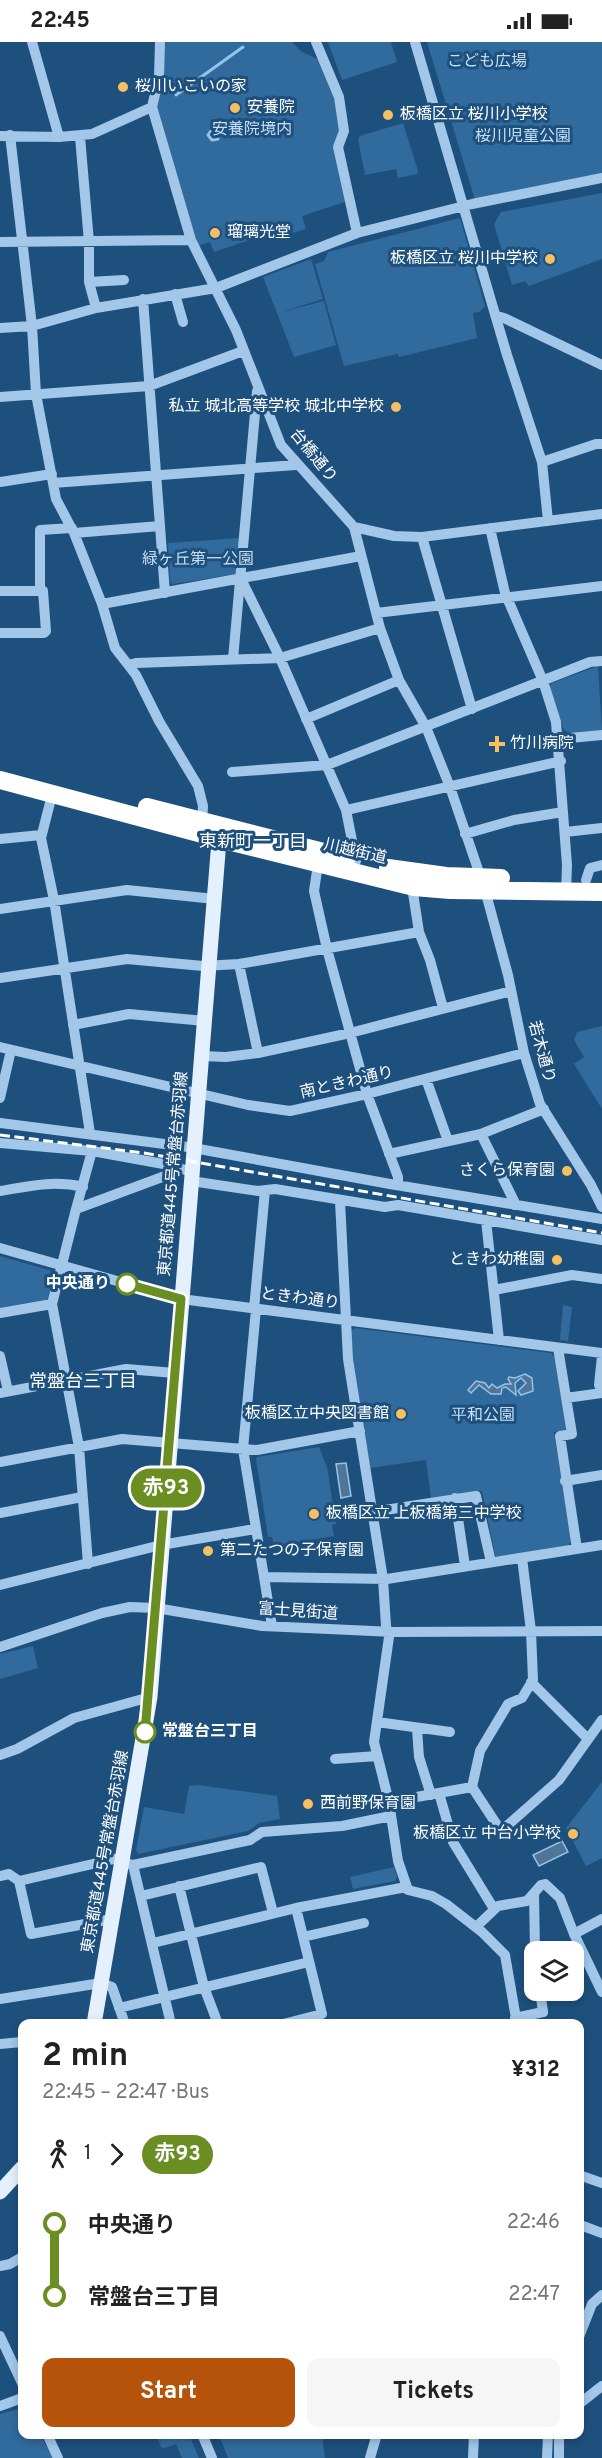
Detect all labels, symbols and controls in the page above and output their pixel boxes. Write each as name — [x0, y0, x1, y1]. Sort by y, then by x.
text: 22:45 — [30, 8, 90, 35]
park label: こども広場 — [447, 52, 527, 72]
place label: 桜川いこいの家 — [135, 77, 247, 97]
marker: 桜川いこいの家 — [116, 80, 130, 94]
place label: 安養院 — [247, 98, 295, 118]
marker: 安養院 — [228, 101, 242, 115]
place label: 板橋区立 桜川小学校 — [400, 105, 548, 125]
marker: 板橋区立 桜川小学校 — [381, 108, 395, 122]
park label: 安養院境内 — [212, 120, 292, 140]
park label: 桜川児童公園 — [475, 127, 571, 147]
place label: 瑠璃光堂 — [227, 223, 291, 243]
marker: 瑠璃光堂 — [208, 226, 222, 240]
place label: 板橋区立 桜川中学校 — [390, 249, 538, 269]
marker: 板橋区立 桜川中学校 — [543, 252, 557, 266]
place label: 私立 城北高等学校 城北中学校 — [168, 397, 384, 417]
marker: 私立 城北高等学校 城北中学校 — [389, 400, 403, 414]
street label: 台橋通り — [285, 425, 341, 487]
park label: 緑ヶ丘第一公園 — [142, 550, 254, 570]
place label: 竹川病院 — [510, 734, 574, 754]
marker: 竹川病院 — [488, 735, 506, 753]
district label: 東新町一丁目 — [199, 831, 307, 854]
street label: 川越街道 — [322, 835, 388, 869]
street label: 若木通り — [523, 1018, 559, 1086]
street label: 南ときわ通り — [298, 1062, 396, 1104]
street label: 東京都道445号常盤台赤羽線 — [155, 1071, 193, 1277]
place label: さくら保育園 — [459, 1161, 555, 1181]
marker: さくら保育園 — [560, 1164, 574, 1178]
place label: ときわ幼稚園 — [449, 1250, 545, 1270]
marker: ときわ幼稚園 — [550, 1253, 564, 1267]
marker: 中央通り — [116, 1273, 138, 1295]
place label: 中央通り — [46, 1274, 110, 1294]
street label: ときわ通り — [259, 1284, 341, 1314]
district label: 常盤台三丁目 — [29, 1371, 137, 1394]
place label: 板橋区立中央図書館 — [245, 1404, 389, 1424]
park label: 平和公園 — [451, 1406, 515, 1426]
marker: 板橋区立中央図書館 — [394, 1407, 408, 1421]
line badge: 赤93 — [132, 1468, 201, 1508]
text: 赤93 — [143, 1475, 189, 1502]
place label: 板橋区立 上板橋第三中学校 — [326, 1504, 522, 1524]
marker: 板橋区立 上板橋第三中学校 — [307, 1507, 321, 1521]
place label: 第二たつの子保育園 — [220, 1541, 364, 1561]
marker: 第二たつの子保育園 — [201, 1544, 215, 1558]
street label: 富士見街道 — [257, 1599, 339, 1625]
marker: 常盤台三丁目 — [134, 1721, 156, 1743]
place label: 常盤台三丁目 — [162, 1722, 258, 1742]
street label: 東京都道445号常盤台赤羽線 — [78, 1749, 134, 1955]
place label: 西前野保育園 — [320, 1794, 416, 1814]
marker: 西前野保育園 — [301, 1797, 315, 1811]
place label: 板橋区立 中台小学校 — [413, 1824, 561, 1844]
marker: 板橋区立 中台小学校 — [566, 1827, 580, 1841]
map controls — [524, 1941, 584, 2001]
button: layers — [524, 1941, 584, 2001]
text: 2 min — [42, 2036, 128, 2078]
text: ¥312 — [511, 2057, 560, 2084]
text: 22:45 – 22:47 · Bus — [42, 2080, 209, 2106]
icon: walk — [42, 2138, 75, 2171]
icon: forward — [100, 2138, 133, 2171]
text: 1 — [84, 2141, 91, 2167]
text: 赤93 — [154, 2141, 201, 2168]
text: 22:46 — [507, 2210, 560, 2236]
text: 中央通り — [88, 2213, 176, 2240]
text: 22:47 — [508, 2282, 560, 2308]
text: 常盤台三丁目 — [88, 2285, 220, 2312]
button: Start — [42, 2358, 295, 2427]
button: Tickets — [307, 2358, 560, 2427]

